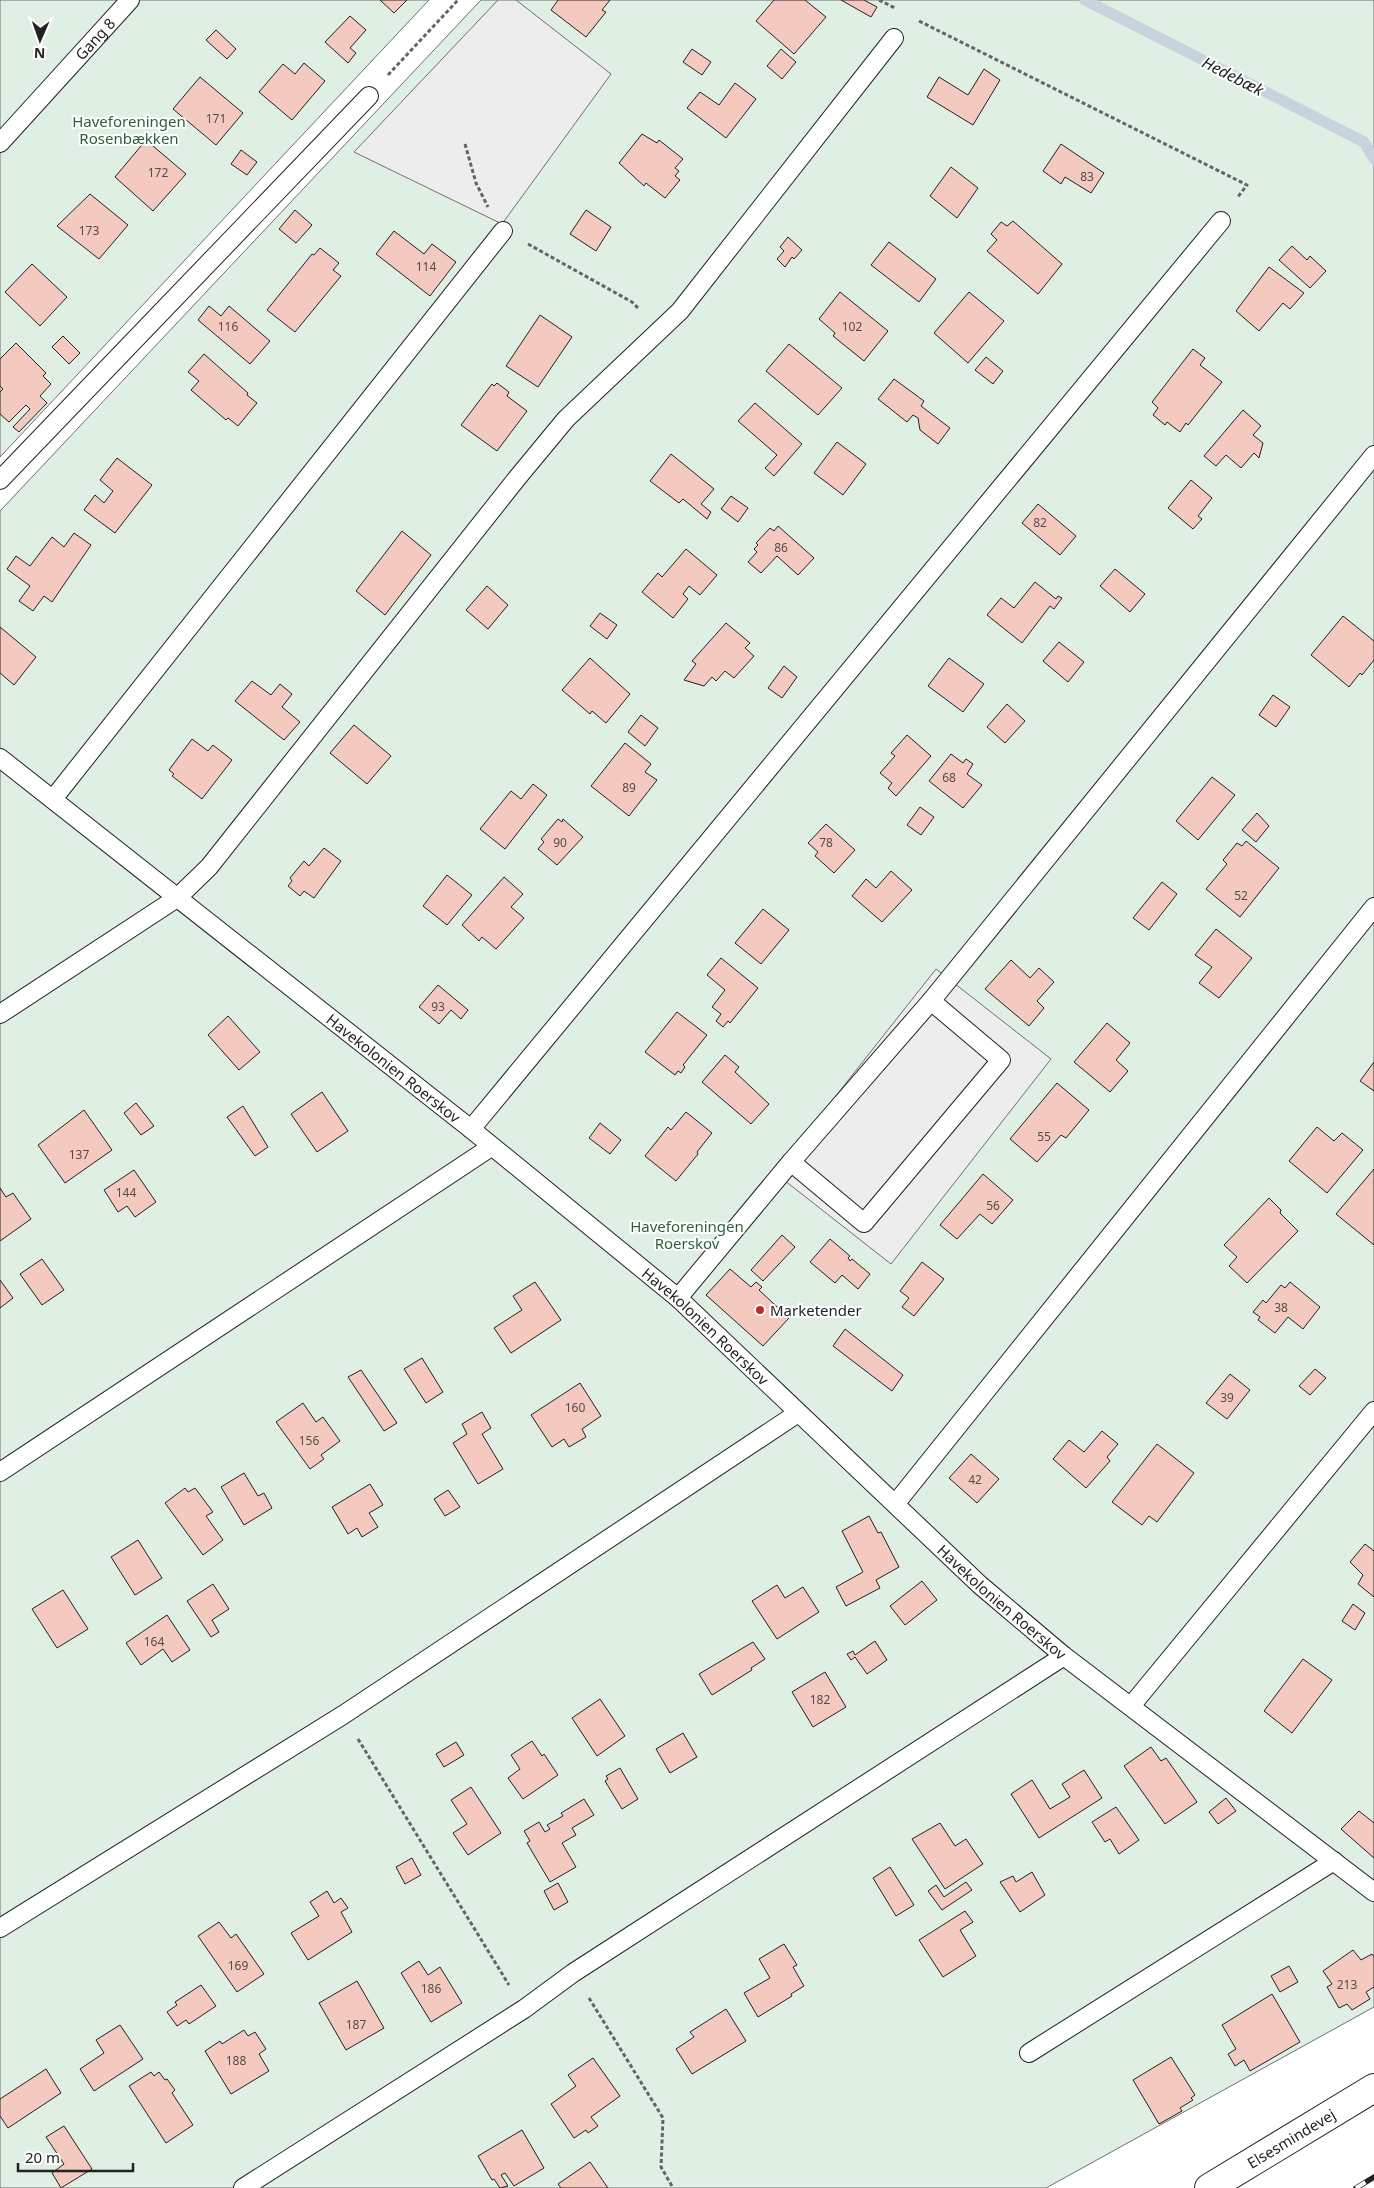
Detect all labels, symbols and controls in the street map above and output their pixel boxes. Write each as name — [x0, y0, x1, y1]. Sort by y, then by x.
street label: Gang 8 — [71, 13, 119, 64]
north arrow — [15, 15, 65, 65]
text: N — [34, 44, 46, 63]
water label: Hedebæk — [1198, 51, 1269, 101]
house number: 171 — [206, 110, 226, 127]
park label: Haveforeningen Rosenbækken — [72, 111, 186, 148]
house number: 172 — [148, 164, 168, 181]
house number: 83 — [1080, 168, 1094, 185]
house number: 173 — [79, 222, 99, 239]
house number: 114 — [416, 258, 436, 275]
house number: 116 — [218, 318, 238, 335]
house number: 102 — [842, 318, 862, 335]
house number: 82 — [1033, 514, 1047, 531]
house number: 86 — [774, 539, 788, 556]
house number: 68 — [942, 769, 956, 786]
house number: 89 — [622, 779, 636, 796]
house number: 90 — [553, 834, 567, 851]
house number: 78 — [819, 834, 833, 851]
house number: 52 — [1234, 887, 1248, 904]
house number: 93 — [431, 998, 445, 1015]
street label: Havekolonien Roerskov — [322, 1009, 465, 1127]
house number: 55 — [1037, 1128, 1051, 1145]
house number: 137 — [69, 1146, 89, 1163]
house number: 144 — [116, 1184, 136, 1201]
house number: 56 — [986, 1197, 1000, 1214]
park label: Haveforeningen Roerskov — [630, 1216, 744, 1253]
street label: Havekolonien Roerskov — [638, 1263, 773, 1389]
house number: 38 — [1274, 1299, 1288, 1316]
place label: Marketender — [770, 1300, 862, 1320]
marker: Marketender — [754, 1304, 766, 1316]
house number: 39 — [1220, 1389, 1234, 1406]
house number: 160 — [565, 1399, 585, 1416]
house number: 156 — [299, 1432, 319, 1449]
house number: 42 — [968, 1471, 982, 1488]
street label: Havekolonien Roerskov — [933, 1540, 1071, 1664]
house number: 164 — [144, 1633, 164, 1650]
house number: 182 — [810, 1691, 830, 1708]
house number: 169 — [228, 1957, 248, 1974]
house number: 213 — [1337, 1976, 1357, 1993]
house number: 186 — [421, 1980, 441, 1997]
house number: 187 — [346, 2016, 366, 2033]
house number: 188 — [226, 2052, 246, 2069]
street label: Elsesmindevej — [1243, 2104, 1339, 2173]
scale bar — [18, 2140, 132, 2172]
text: 20 m — [25, 2147, 60, 2167]

